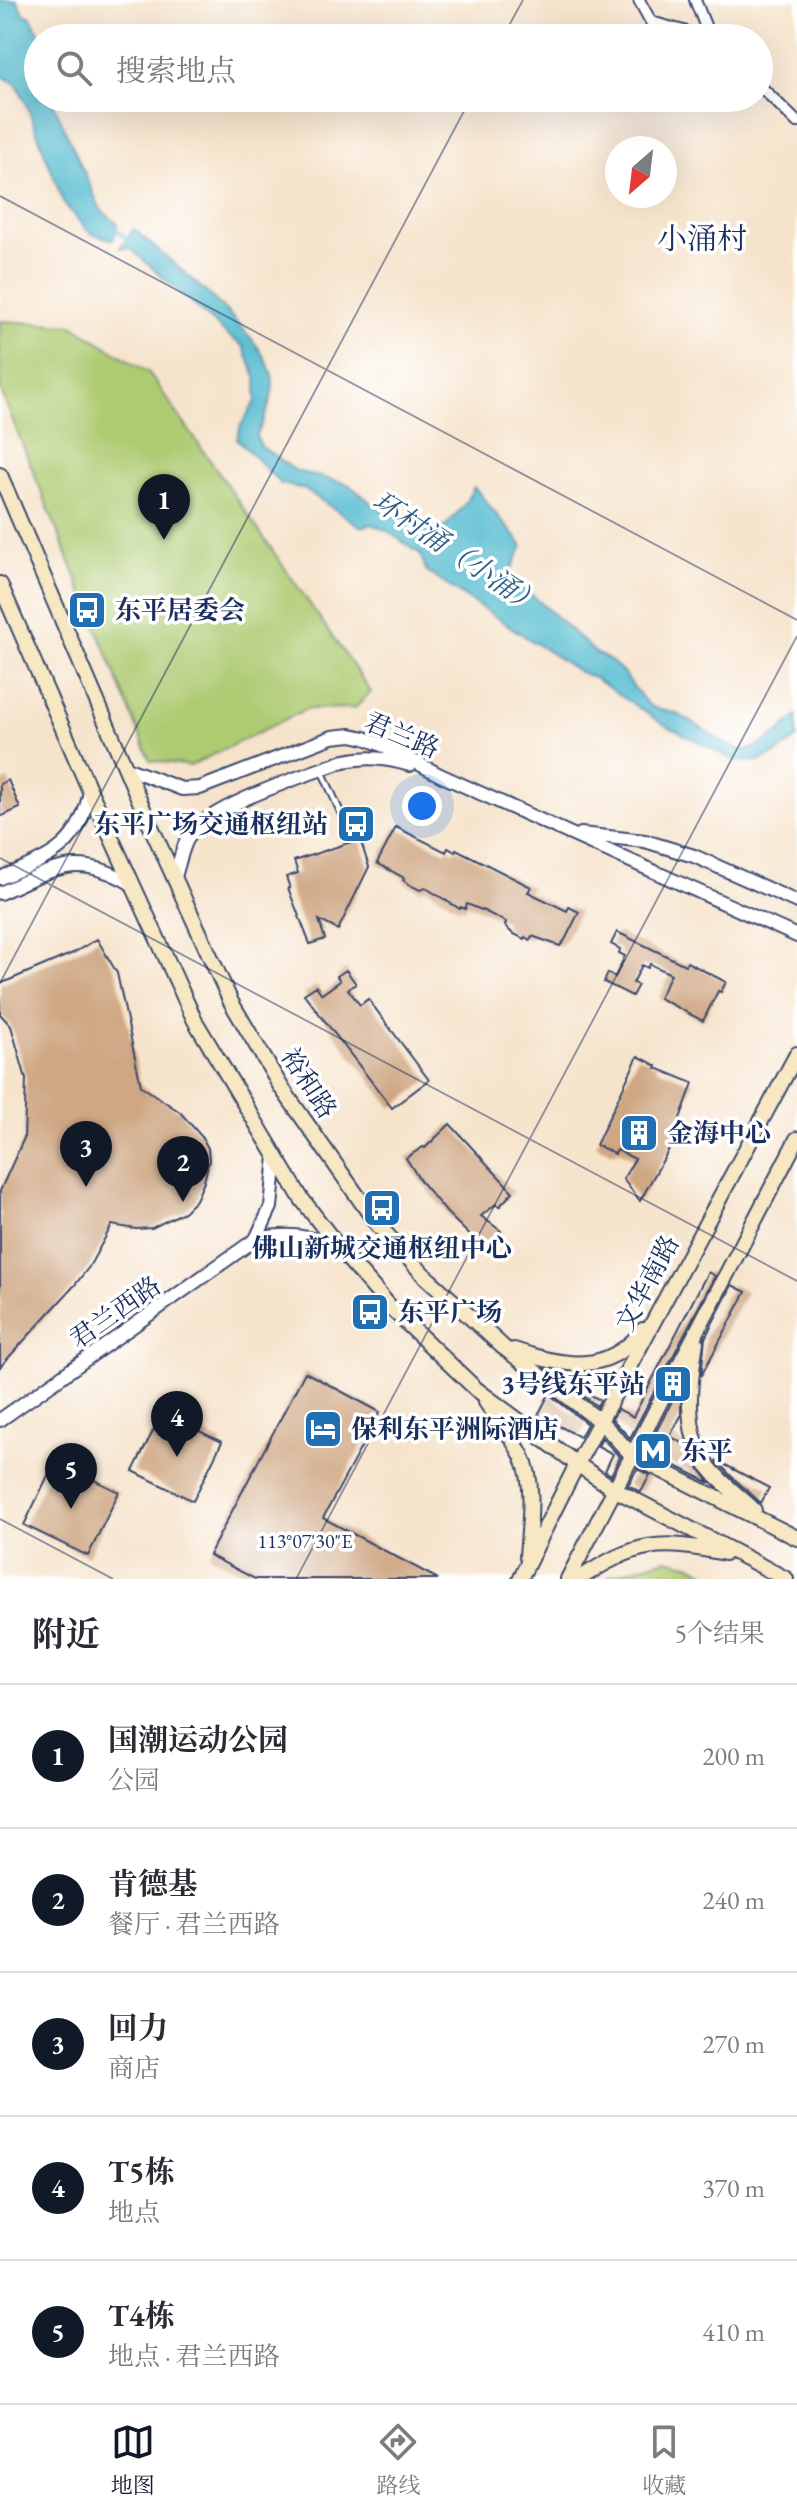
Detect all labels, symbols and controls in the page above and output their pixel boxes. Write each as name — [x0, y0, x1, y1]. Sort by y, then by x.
search box — [24, 24, 773, 112]
icon: search — [52, 46, 96, 90]
text: 搜索地点 — [116, 51, 236, 90]
north arrow — [605, 136, 677, 208]
district label: 小涌村 — [657, 219, 747, 258]
pin: 1 — [138, 474, 190, 540]
water label: 环村涌（小涌） — [366, 482, 548, 622]
bus stop icon: 东平居委会 — [66, 589, 108, 631]
place label: 东平居委会 — [115, 593, 245, 627]
street label: 君兰路 — [359, 704, 445, 766]
your location — [402, 786, 442, 826]
bus stop icon: 东平广场交通枢纽站 — [335, 803, 377, 845]
place label: 东平广场交通枢纽站 — [94, 807, 328, 841]
street label: 裕和路 — [273, 1041, 345, 1125]
building icon: 金海中心 — [618, 1112, 660, 1154]
place label: 金海中心 — [667, 1116, 771, 1150]
pin: 3 — [60, 1121, 112, 1187]
pin: 2 — [157, 1136, 209, 1202]
bus stop icon: 佛山新城交通枢纽中心 — [361, 1187, 403, 1229]
street label: 文华南路 — [608, 1229, 686, 1337]
place label: 佛山新城交通枢纽中心 — [252, 1231, 512, 1265]
street label: 君兰西路 — [63, 1268, 167, 1356]
bus stop icon: 东平广场 — [349, 1291, 391, 1333]
place label: 东平广场 — [398, 1295, 502, 1329]
building icon: 3号线东平站 — [652, 1363, 694, 1405]
place label: 3号线东平站 — [501, 1367, 645, 1401]
pin: 4 — [151, 1391, 203, 1457]
hotel icon: 保利东平洲际酒店 — [302, 1408, 344, 1450]
place label: 保利东平洲际酒店 — [351, 1412, 559, 1446]
metro station icon: 东平 — [632, 1430, 674, 1472]
place label: 东平 — [681, 1434, 733, 1468]
pin: 5 — [45, 1443, 97, 1509]
text: 113°07'30"E — [258, 1528, 352, 1554]
text: 附近 — [32, 1612, 100, 1656]
text: 5个结果 — [675, 1616, 765, 1650]
text: 国潮运动公园 — [108, 1720, 288, 1759]
text: 1 — [51, 1739, 65, 1773]
text: 200 m — [702, 1739, 765, 1773]
text: 公园 — [108, 1763, 160, 1797]
text: 肯德基 — [108, 1864, 198, 1903]
text: 2 — [51, 1883, 65, 1917]
text: 240 m — [702, 1883, 765, 1917]
text: 餐厅 · 君兰西路 — [108, 1907, 280, 1941]
text: 回力 — [108, 2008, 168, 2047]
text: 3 — [51, 2027, 65, 2061]
text: 270 m — [702, 2027, 765, 2061]
text: 商店 — [108, 2051, 160, 2085]
text: T5栋 — [108, 2152, 175, 2191]
text: 4 — [51, 2171, 65, 2205]
text: 370 m — [702, 2171, 765, 2205]
text: 地点 — [108, 2195, 160, 2229]
text: T4栋 — [108, 2296, 175, 2335]
text: 5 — [51, 2315, 65, 2349]
text: 410 m — [702, 2315, 765, 2349]
text: 地点 · 君兰西路 — [108, 2339, 280, 2373]
tab: 地图 — [111, 2420, 155, 2500]
tab: 路线 — [376, 2420, 420, 2500]
tab: 收藏 — [642, 2420, 686, 2500]

